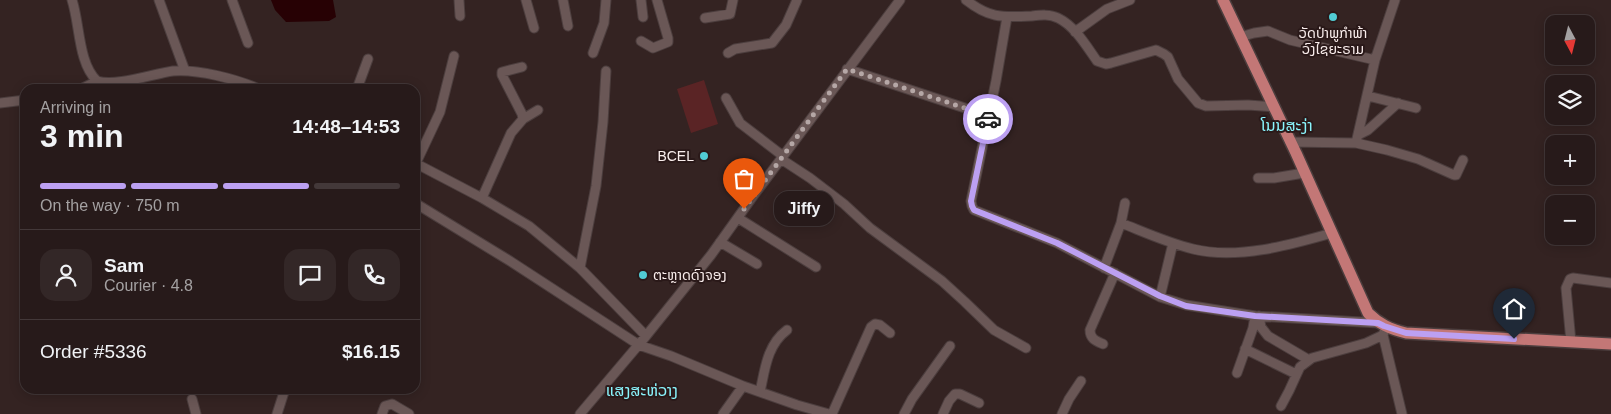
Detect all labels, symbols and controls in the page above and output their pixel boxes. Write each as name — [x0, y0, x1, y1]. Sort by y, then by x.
marker: ວັດປ່າພູກຳພ້າ ວົງໄຊຍະຣາມ — [1327, 11, 1339, 23]
north arrow — [1545, 15, 1595, 65]
map controls — [1545, 15, 1595, 245]
place label: ວັດປ່າພູກຳພ້າ ວົງໄຊຍະຣາມ — [1299, 25, 1367, 57]
button: layers — [1545, 75, 1595, 125]
courier — [963, 94, 1013, 144]
text: Arriving in — [40, 99, 111, 116]
icon: car — [974, 105, 1002, 133]
text: 14:48–14:53 — [292, 116, 400, 137]
district label: ໂນນສະງ່າ — [1260, 117, 1313, 134]
text: 3 min — [40, 118, 124, 154]
button: + — [1545, 135, 1595, 185]
place label: BCEL — [657, 148, 694, 164]
marker: BCEL — [698, 150, 710, 162]
pin — [723, 158, 765, 209]
icon: bag — [730, 165, 758, 193]
callout: Jiffy — [774, 192, 834, 226]
button: − — [1545, 195, 1595, 245]
text: On the way · 750 m — [40, 197, 180, 214]
text: Jiffy — [788, 200, 820, 217]
button: person — [40, 249, 92, 301]
button: chat — [284, 249, 336, 301]
button: phone — [348, 249, 400, 301]
text: Sam — [104, 255, 144, 276]
place label: ຕະຫຼາດດົງຈອງ — [653, 267, 727, 283]
marker: ຕະຫຼາດດົງຈອງ — [637, 269, 649, 281]
text: Courier · 4.8 — [104, 277, 193, 294]
pin — [1493, 288, 1535, 339]
icon: home — [1500, 295, 1528, 323]
text: Order #5336 — [40, 341, 147, 362]
text: $16.15 — [342, 341, 400, 362]
district label: ແສງສະຫ່ວາງ — [606, 382, 678, 399]

